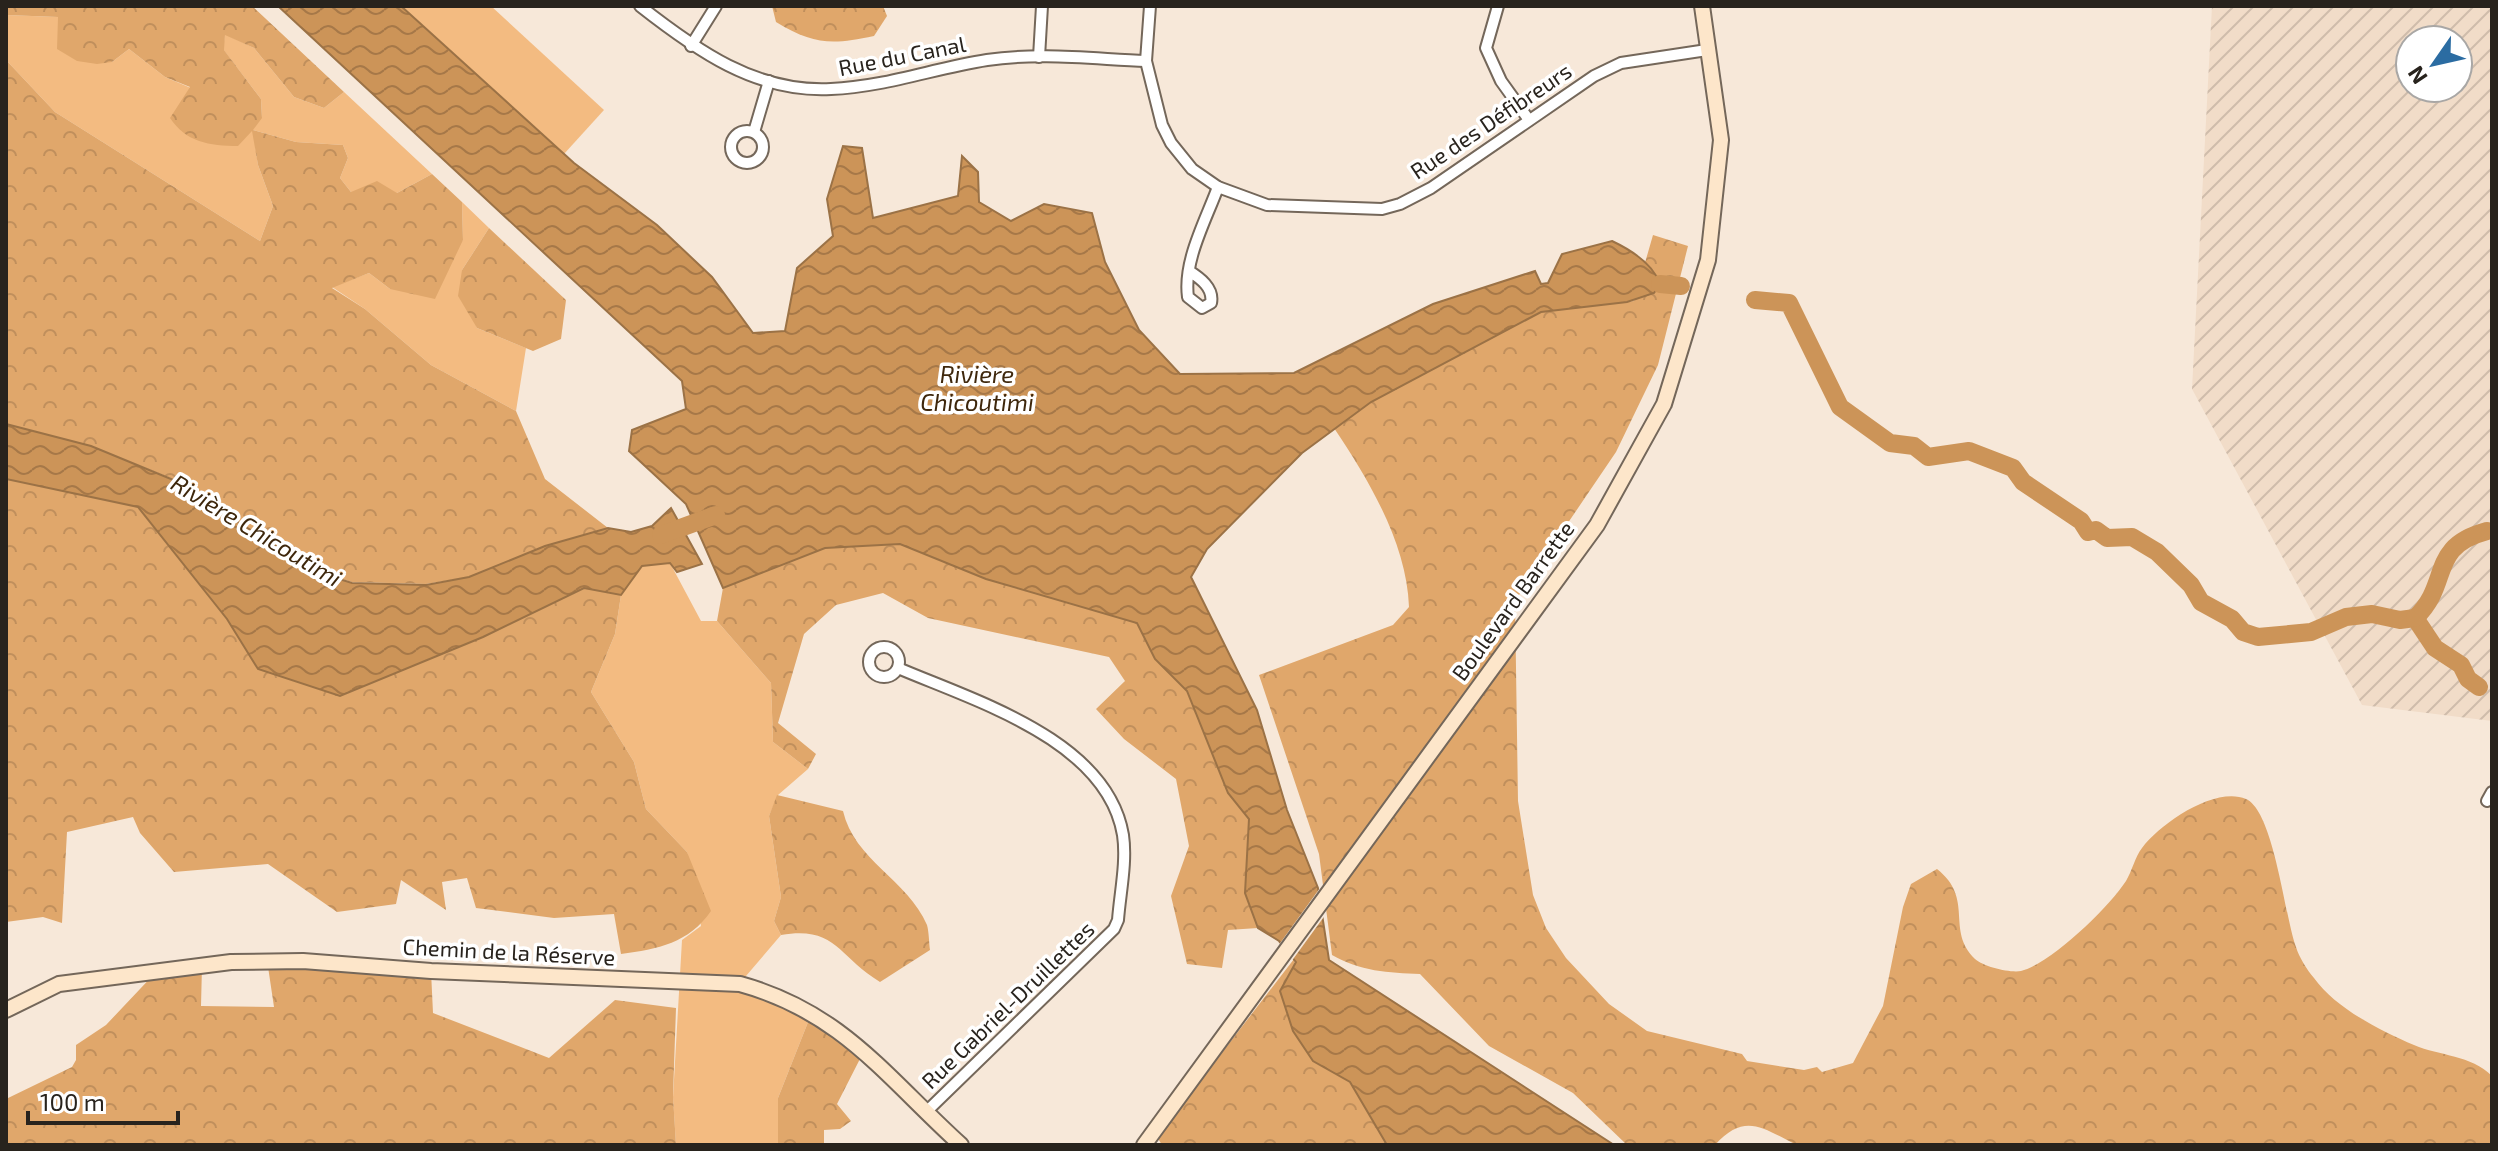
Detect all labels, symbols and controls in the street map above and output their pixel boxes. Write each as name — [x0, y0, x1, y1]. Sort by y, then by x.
north arrow — [2394, 24, 2474, 104]
street label: Rue du Canal — [836, 30, 968, 80]
street label: Rue des Défibreurs — [1405, 57, 1576, 184]
text: N — [2401, 62, 2432, 90]
water label: Rivière Chicoutimi — [920, 359, 1034, 416]
water label: Rivière Chicoutimi — [166, 467, 347, 592]
street label: Boulevard Barrette — [1446, 516, 1579, 685]
street label: Rue Gabriel-Druillettes — [916, 915, 1099, 1093]
street label: Chemin de la Réserve — [402, 932, 616, 970]
scale bar — [28, 1075, 178, 1125]
text: 100 m — [40, 1087, 105, 1116]

